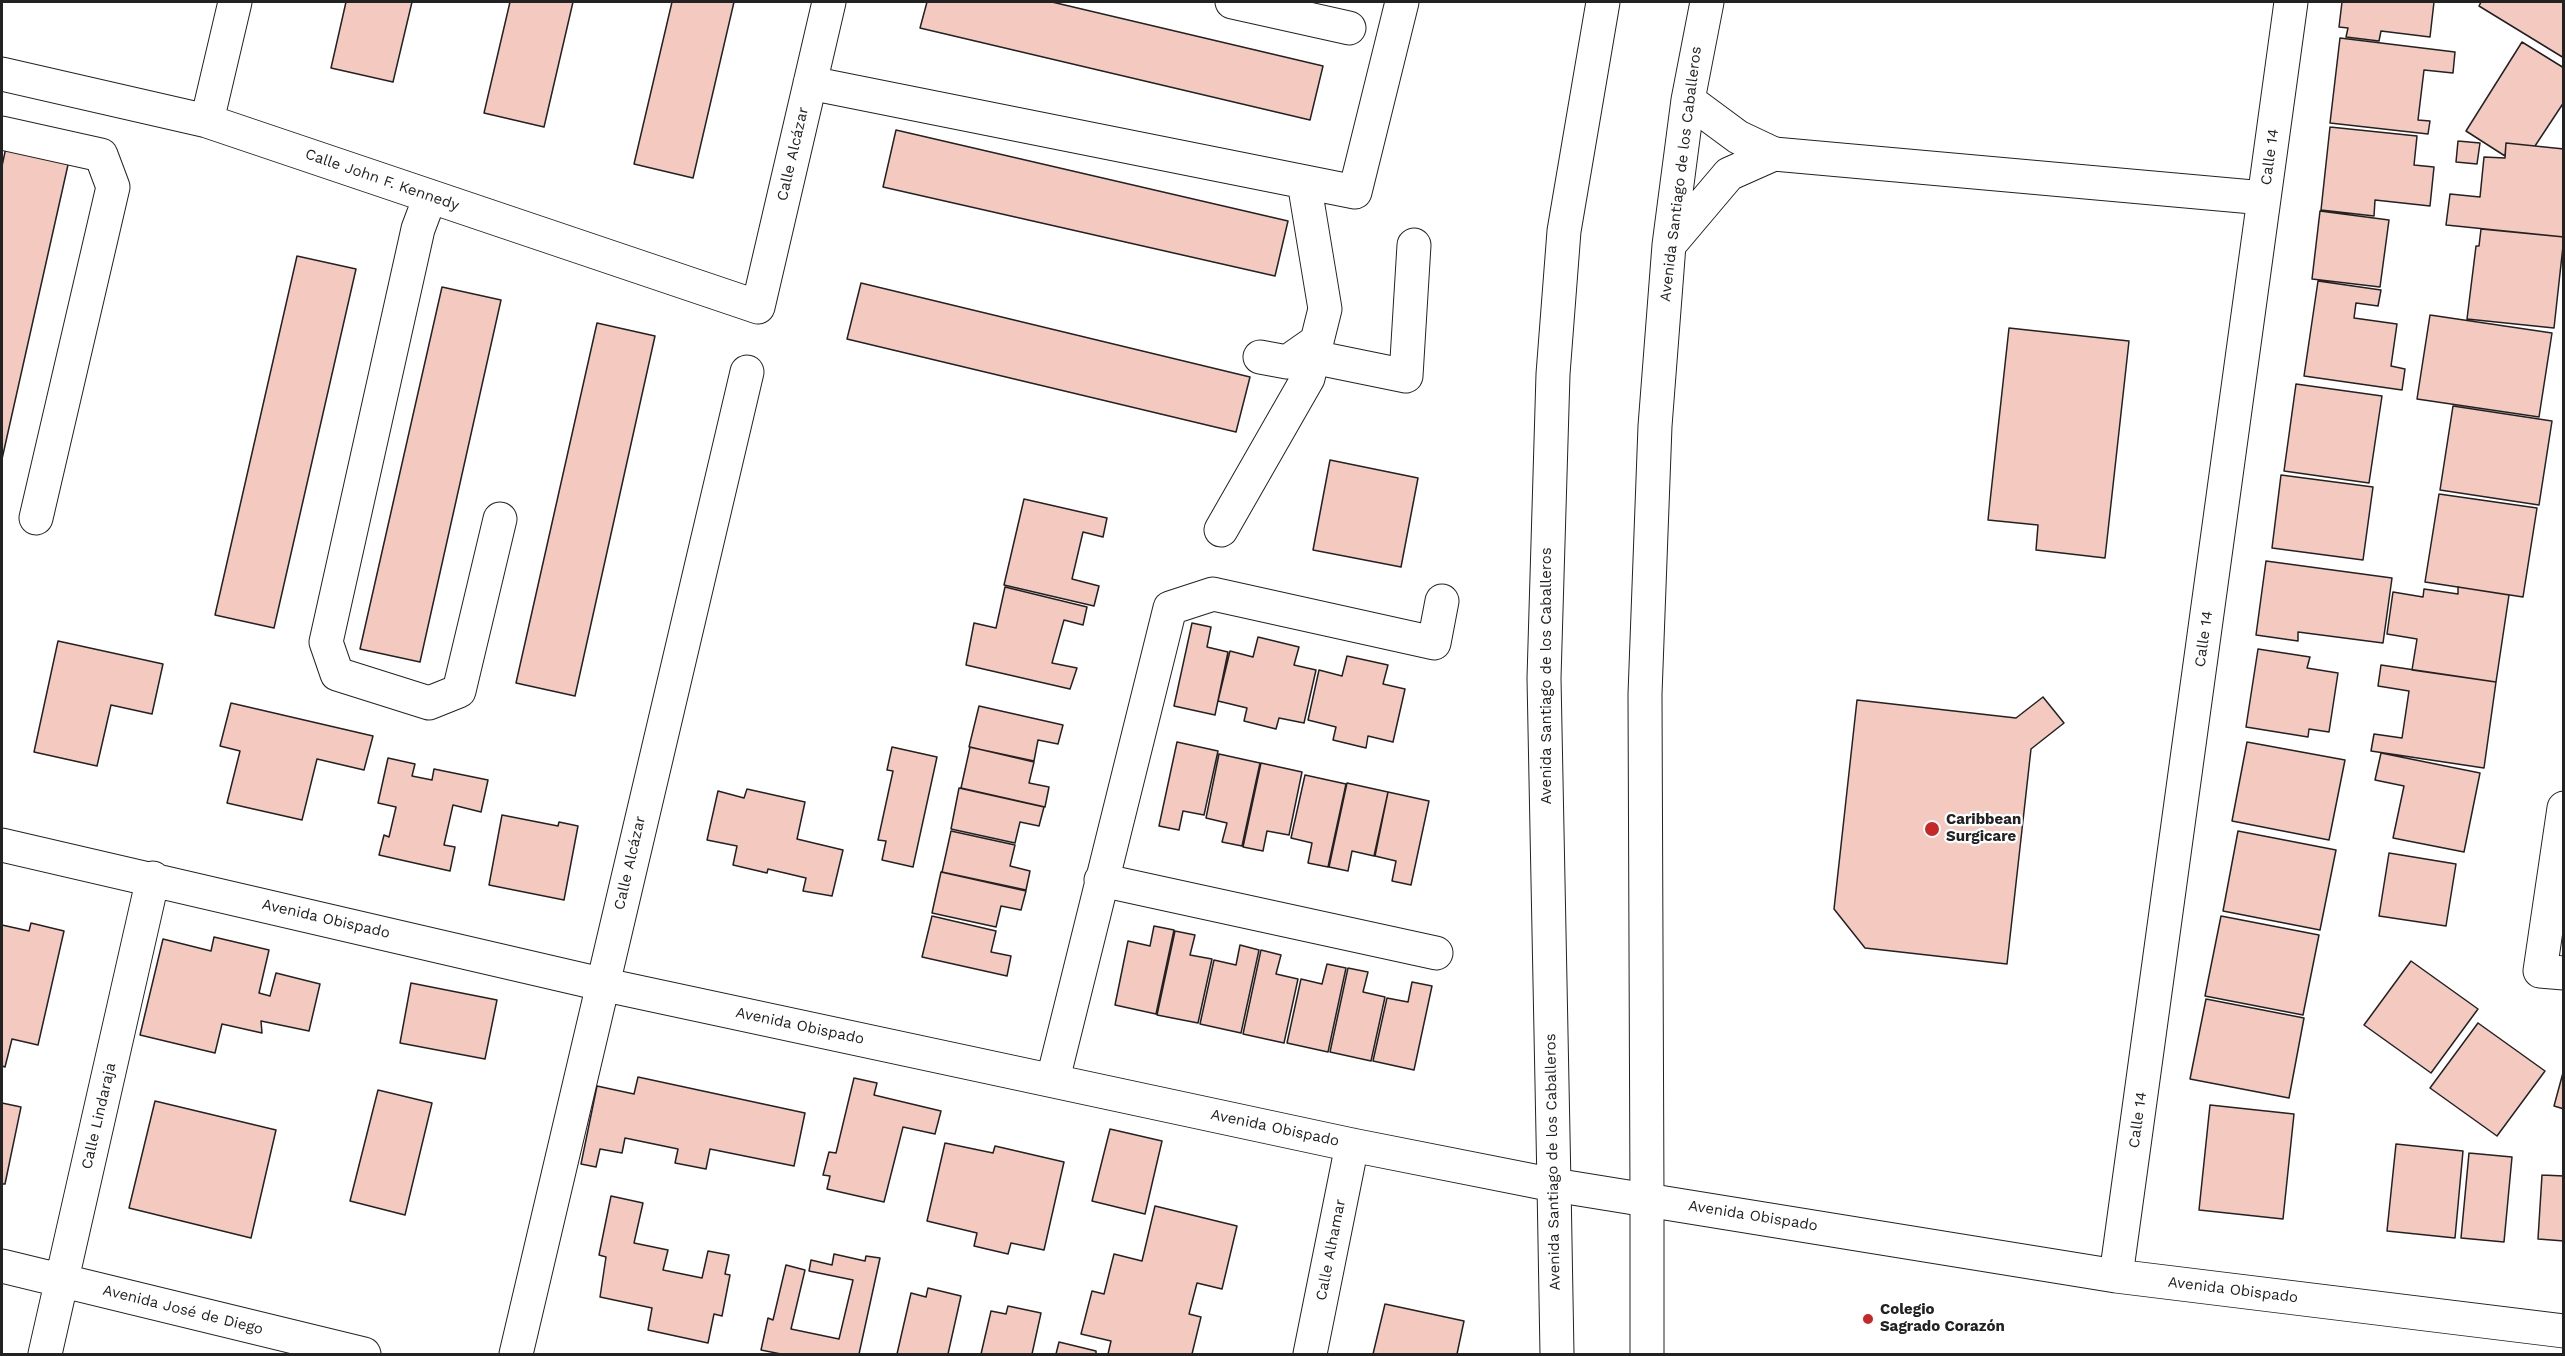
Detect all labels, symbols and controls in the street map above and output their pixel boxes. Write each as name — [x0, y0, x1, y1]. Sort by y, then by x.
street label: Avenida Santiago de los Caballeros — [1656, 45, 1706, 303]
street label: Calle Alcázar — [773, 105, 813, 203]
street label: Calle 14 — [2257, 128, 2283, 186]
street label: Calle John F. Kennedy — [303, 145, 461, 215]
street label: Avenida Santiago de los Caballeros — [1538, 547, 1556, 805]
street label: Calle 14 — [2191, 610, 2217, 668]
place label: Caribbean Surgicare — [1946, 811, 2021, 846]
street label: Calle Alcázar — [610, 814, 650, 912]
marker: Caribbean Surgicare — [1923, 820, 1941, 838]
street label: Avenida Obispado — [260, 896, 392, 942]
street label: Avenida Obispado — [734, 1004, 866, 1048]
street label: Avenida Santiago de los Caballeros — [1542, 1033, 1564, 1291]
street label: Calle Lindaraja — [78, 1061, 120, 1171]
street label: Calle 14 — [2125, 1091, 2151, 1149]
street label: Avenida Obispado — [1209, 1106, 1341, 1150]
street label: Avenida Obispado — [1687, 1197, 1819, 1235]
street label: Calle Alhamar — [1312, 1198, 1350, 1302]
street label: Avenida Obispado — [2167, 1273, 2299, 1307]
street label: Avenida José de Diego — [101, 1281, 265, 1339]
place label: Colegio Sagrado Corazón — [1880, 1301, 2005, 1336]
marker: Colegio Sagrado Corazón — [1861, 1312, 1875, 1326]

